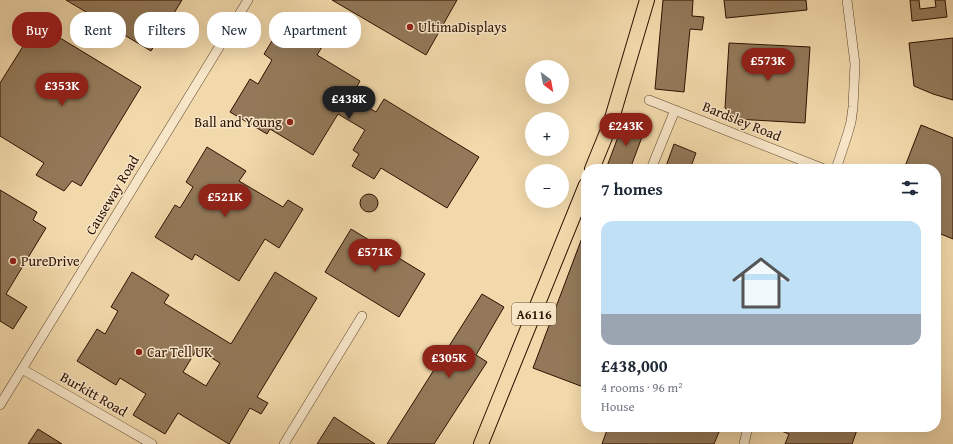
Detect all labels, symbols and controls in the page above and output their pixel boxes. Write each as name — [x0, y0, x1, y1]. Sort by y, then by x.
chip: Buy — [12, 12, 62, 48]
chip: Rent — [70, 12, 126, 48]
chip: Filters — [134, 12, 199, 48]
chip: New — [207, 12, 261, 48]
chip: Apartment — [269, 12, 361, 48]
place label: UltimaDisplays — [418, 17, 507, 37]
marker: UltimaDisplays — [405, 22, 415, 32]
pin: £573K — [740, 48, 796, 82]
text: £573K — [750, 51, 786, 70]
north arrow — [525, 60, 569, 104]
map controls — [525, 60, 569, 208]
pin: £353K — [34, 73, 90, 107]
text: £353K — [44, 76, 80, 95]
pin: £438K — [321, 86, 377, 120]
text: £438K — [331, 89, 367, 108]
street label: Bardsley Road — [700, 96, 785, 146]
place label: Ball and Young — [194, 112, 282, 132]
button: + — [525, 112, 569, 156]
pin: £243K — [598, 113, 654, 147]
text: £243K — [608, 116, 644, 135]
marker: Ball and Young — [285, 117, 295, 127]
street label: Causeway Road — [80, 151, 144, 239]
button: − — [525, 164, 569, 208]
text: 7 homes — [601, 176, 663, 201]
icon: filters — [899, 177, 921, 199]
pin: £521K — [197, 184, 253, 218]
text: £521K — [207, 187, 243, 206]
pin: £571K — [347, 239, 403, 273]
text: £571K — [357, 242, 393, 261]
icon: home — [725, 247, 797, 319]
place label: PureDrive — [21, 251, 80, 271]
marker: PureDrive — [8, 256, 18, 266]
road number: A6116 — [512, 303, 556, 325]
place label: Car Tell UK — [147, 342, 213, 362]
pin: £305K — [421, 345, 477, 379]
marker: Car Tell UK — [134, 347, 144, 357]
text: £305K — [431, 348, 467, 367]
text: £438,000 — [601, 353, 667, 378]
street label: Burkitt Road — [57, 367, 132, 422]
text: 4 rooms · 96 m² — [601, 378, 683, 397]
text: House — [601, 397, 635, 416]

